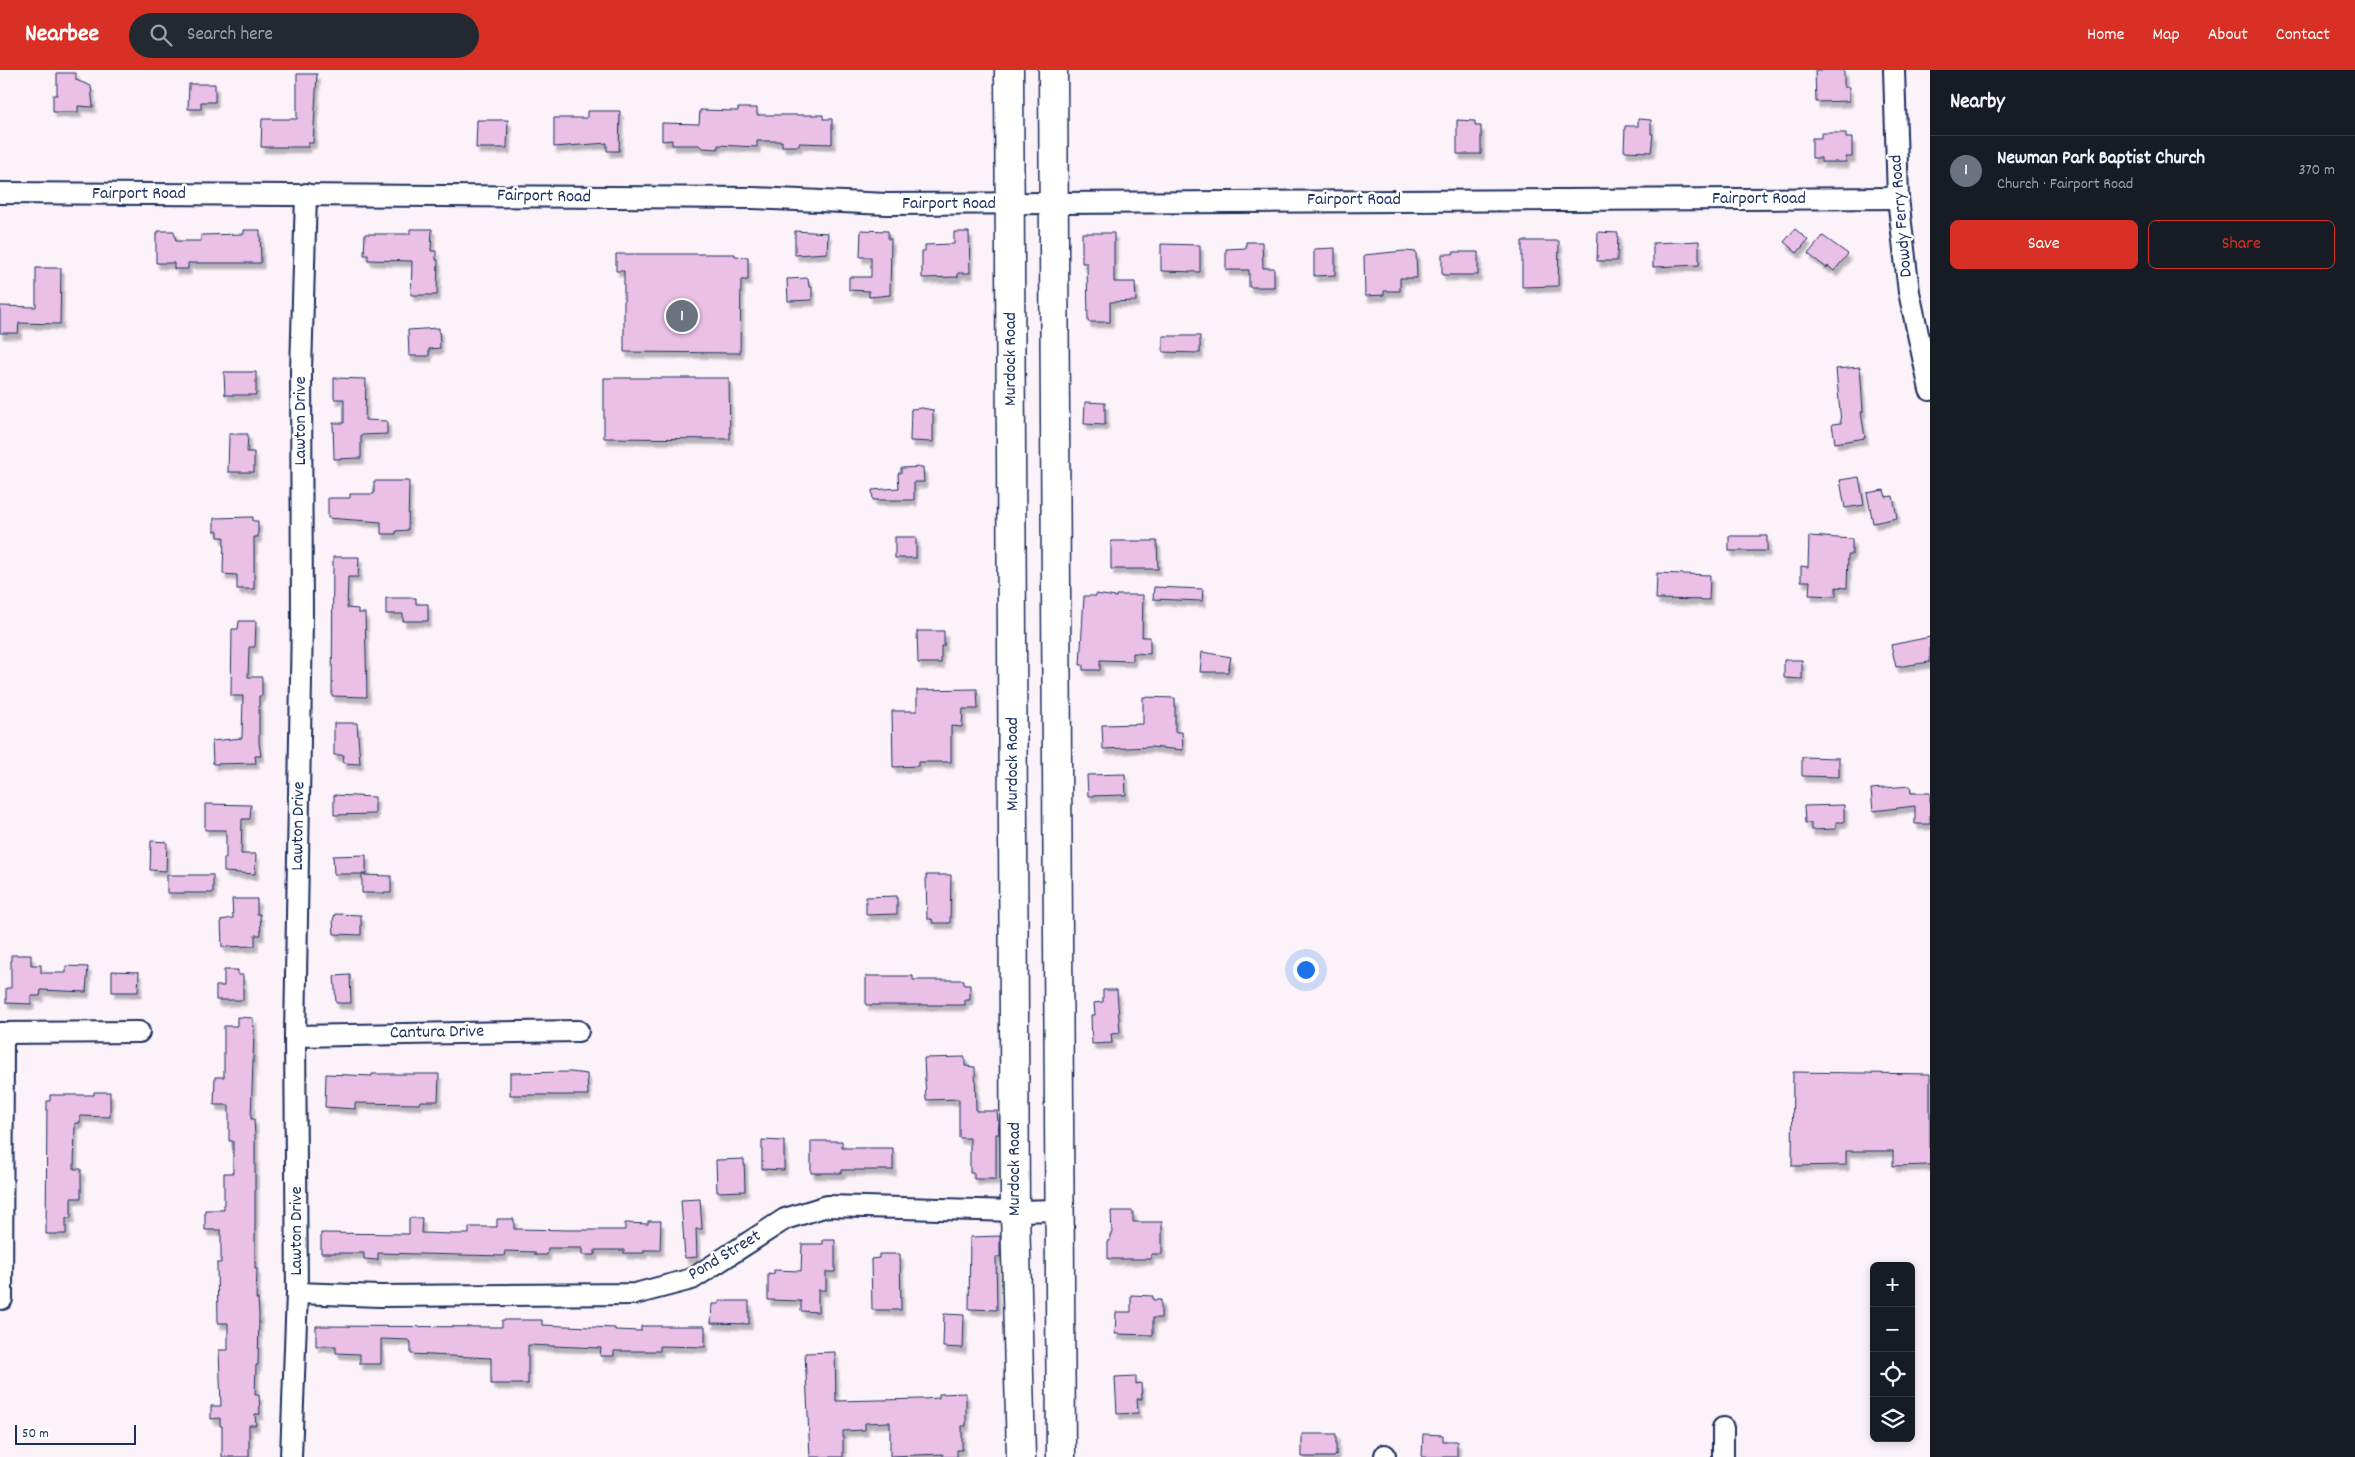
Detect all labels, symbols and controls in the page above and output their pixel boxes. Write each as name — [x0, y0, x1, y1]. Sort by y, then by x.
search box — [129, 13, 479, 58]
text: Nearbee — [25, 18, 99, 52]
icon: search — [147, 21, 175, 49]
text: Search here — [187, 22, 273, 49]
text: Home — [2087, 23, 2124, 48]
text: Map — [2152, 23, 2180, 48]
text: About — [2208, 23, 2248, 48]
text: Contact — [2276, 23, 2330, 48]
text: Nearby — [1950, 88, 2005, 118]
text: Newman Park Baptist Church — [1997, 146, 2205, 173]
street label: Dowdy Ferry Road — [1884, 154, 1920, 278]
text: 1 — [1964, 159, 1968, 182]
text: 370 m — [2298, 159, 2335, 182]
text: Church · Fairport Road — [1997, 173, 2133, 196]
street label: Fairport Road — [92, 182, 186, 207]
street label: Fairport Road — [497, 184, 591, 210]
street label: Fairport Road — [1712, 187, 1806, 212]
street label: Fairport Road — [1307, 188, 1401, 213]
street label: Fairport Road — [902, 192, 996, 217]
button: Save — [1950, 220, 2138, 269]
button: Share — [2148, 220, 2335, 269]
pin: 1 — [666, 297, 698, 335]
street label: Murdock Road — [999, 312, 1024, 406]
street label: Lawton Drive — [289, 376, 314, 466]
street label: Murdock Road — [1001, 717, 1026, 811]
street label: Lawton Drive — [286, 781, 312, 871]
your location — [1293, 957, 1319, 983]
street label: Cantura Drive — [390, 1020, 484, 1046]
street label: Murdock Road — [1003, 1122, 1028, 1216]
street label: Lawton Drive — [285, 1186, 310, 1276]
street label: Pond Street — [684, 1224, 766, 1288]
map controls — [1870, 1262, 1915, 1442]
button: + — [1870, 1262, 1915, 1307]
button: − — [1870, 1307, 1915, 1352]
button: locate — [1870, 1352, 1915, 1397]
button: layers — [1870, 1397, 1915, 1442]
scale bar — [15, 1422, 136, 1445]
text: 50 m — [22, 1424, 49, 1444]

